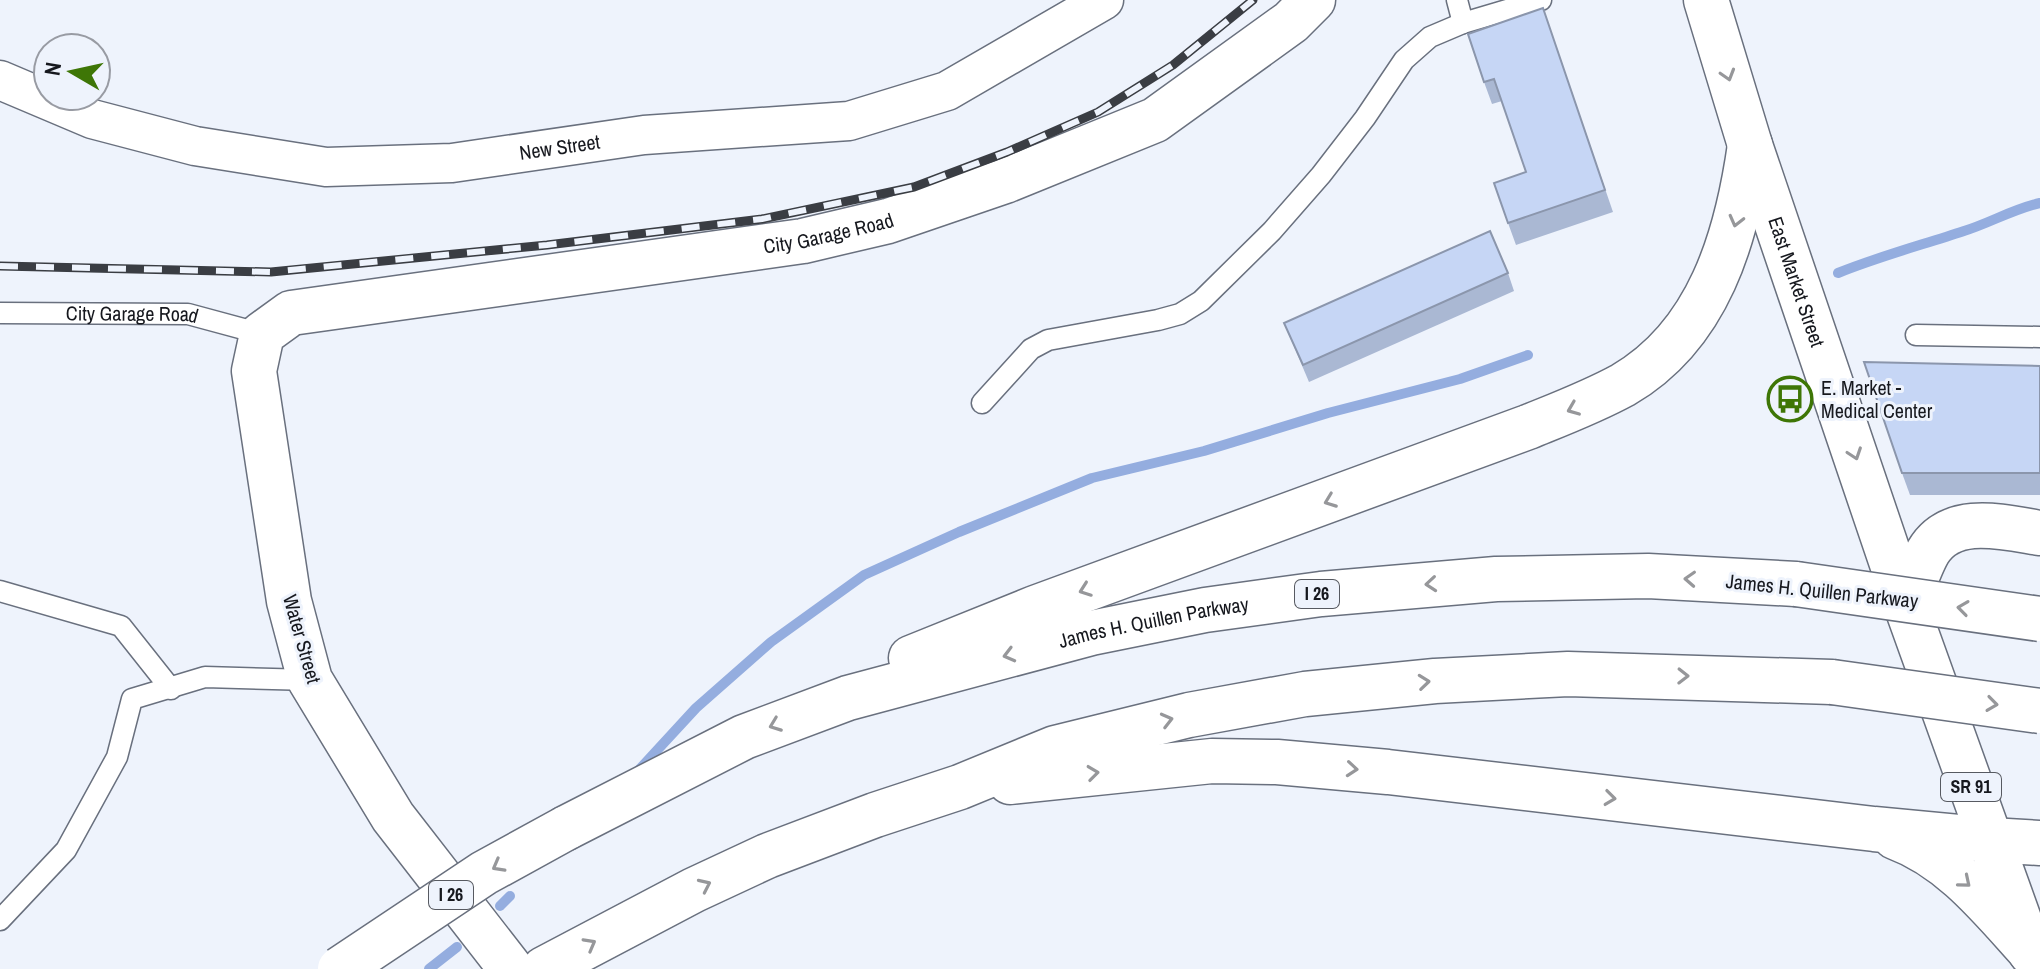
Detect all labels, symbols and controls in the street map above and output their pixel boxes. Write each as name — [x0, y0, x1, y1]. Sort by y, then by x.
north arrow — [32, 32, 112, 112]
text: N — [36, 60, 68, 78]
one-way arrow — [1719, 67, 1735, 81]
street label: New Street — [518, 128, 602, 166]
street label: City Garage Road — [762, 206, 897, 259]
street label: East Market Street — [1762, 213, 1832, 351]
one-way arrow — [1728, 214, 1745, 228]
street label: City Garage Road — [66, 299, 201, 329]
place label: E. Market - Medical Center — [1821, 374, 1933, 424]
bus stop icon: E. Market - Medical Center — [1766, 375, 1814, 423]
one-way arrow — [1567, 399, 1581, 416]
one-way arrow — [1845, 446, 1861, 460]
one-way arrow — [1324, 491, 1338, 508]
street label: James H. Quillen Parkway — [1725, 567, 1920, 614]
one-way arrow — [1683, 570, 1696, 587]
one-way arrow — [1424, 575, 1437, 592]
one-way arrow — [1079, 580, 1093, 597]
road number: I 26 — [1295, 580, 1339, 608]
street label: James H. Quillen Parkway — [1055, 590, 1251, 654]
street label: Water Street — [277, 591, 328, 687]
one-way arrow — [1956, 600, 1970, 617]
one-way arrow — [1003, 646, 1017, 662]
one-way arrow — [1677, 667, 1690, 684]
one-way arrow — [1418, 674, 1431, 691]
one-way arrow — [1985, 695, 1999, 712]
one-way arrow — [1159, 713, 1173, 730]
one-way arrow — [769, 716, 783, 732]
one-way arrow — [1346, 760, 1359, 777]
one-way arrow — [1086, 765, 1100, 782]
road number: SR 91 — [1941, 773, 2001, 801]
one-way arrow — [1604, 789, 1617, 806]
one-way arrow — [492, 856, 506, 871]
one-way arrow — [1955, 872, 1970, 887]
one-way arrow — [696, 879, 711, 895]
road number: I 26 — [429, 881, 473, 909]
one-way arrow — [581, 939, 596, 954]

